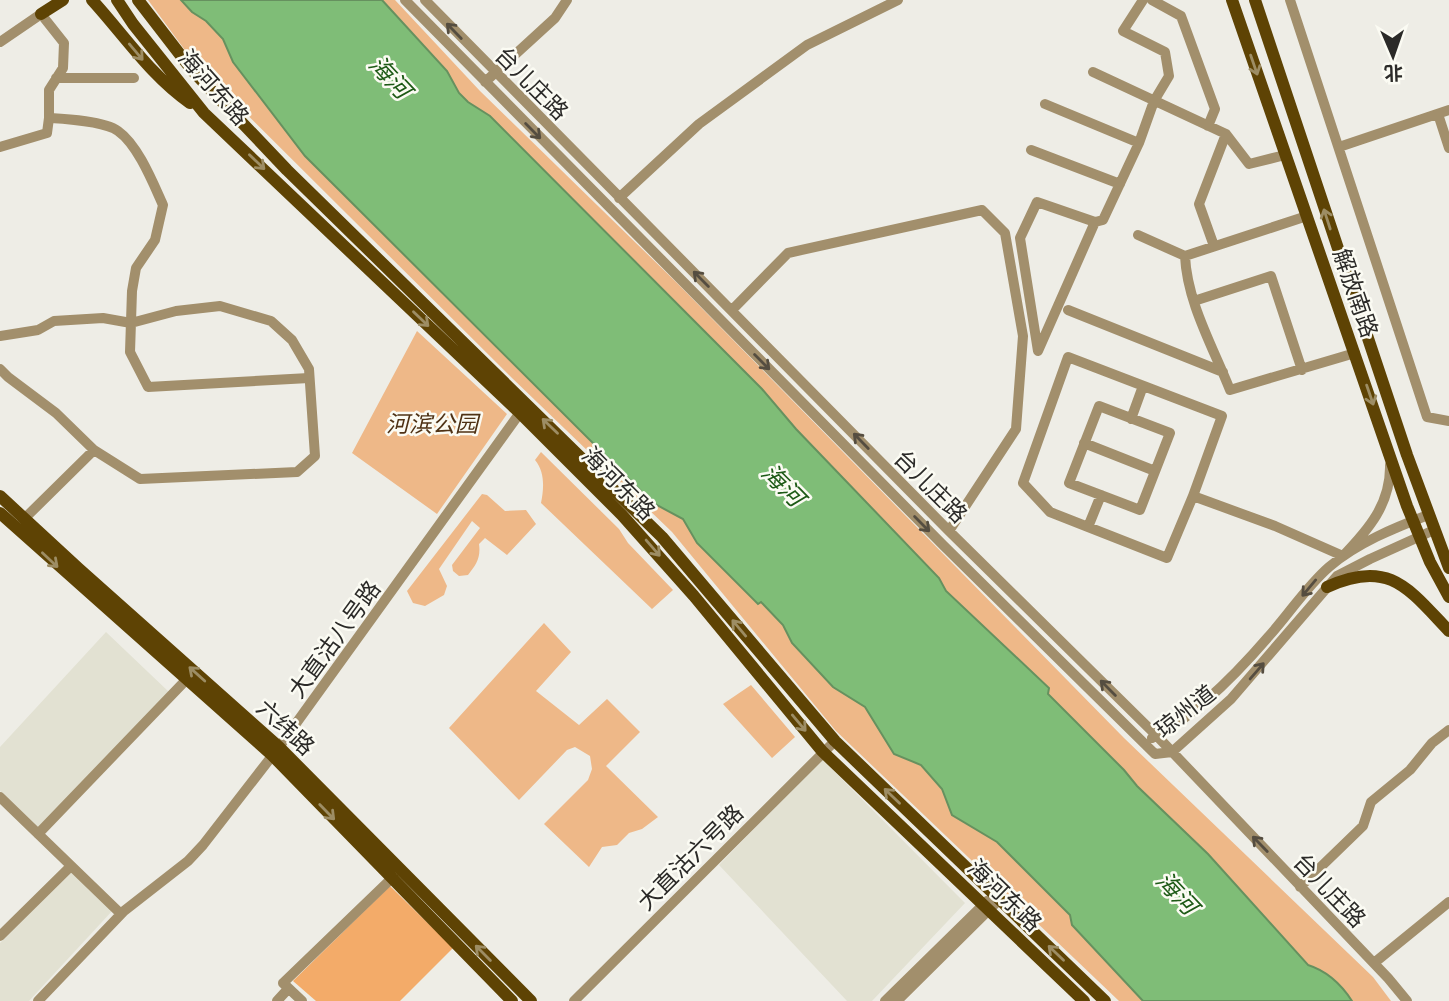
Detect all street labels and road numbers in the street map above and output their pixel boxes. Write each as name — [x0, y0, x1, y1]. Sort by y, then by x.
street label: 台儿庄路 — [489, 40, 575, 126]
street label: 海河东路 — [172, 43, 256, 131]
street label: 解放南路 — [1327, 245, 1385, 341]
street label: 海河东路 — [576, 440, 662, 526]
street label: 台儿庄路 — [888, 443, 974, 529]
street label: 大直沽八号路 — [282, 575, 386, 703]
street label: 琼州道 — [1149, 678, 1221, 744]
street label: 六纬路 — [251, 693, 321, 761]
street label: 大直沽六号路 — [631, 798, 749, 916]
street label: 台儿庄路 — [1288, 847, 1372, 933]
street label: 海河东路 — [962, 853, 1048, 937]

